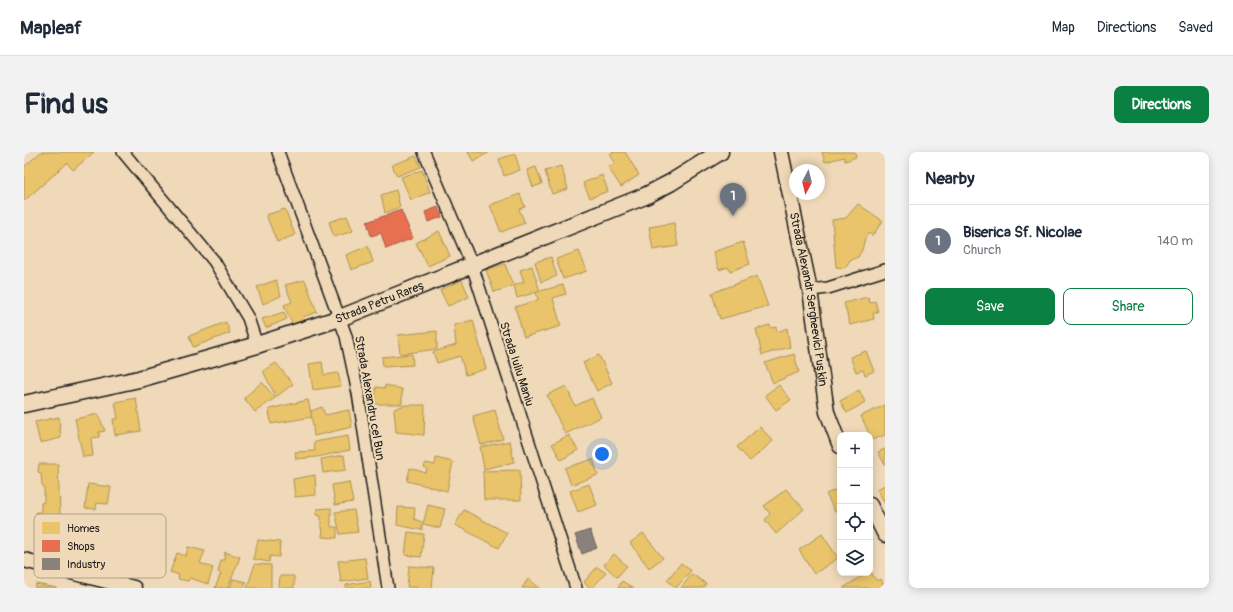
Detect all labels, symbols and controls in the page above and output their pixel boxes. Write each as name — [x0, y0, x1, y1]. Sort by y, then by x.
text: Mapleaf — [20, 16, 82, 40]
text: Map — [1052, 19, 1075, 36]
text: Directions — [1097, 19, 1156, 36]
text: Saved — [1178, 19, 1213, 36]
button: Directions — [1114, 86, 1209, 123]
text: Find us — [24, 87, 108, 122]
north arrow — [789, 164, 825, 200]
text: Nearby — [925, 168, 974, 189]
pin: 1 — [720, 183, 746, 216]
street label: Strada Alexandr Sergheevici Pușkin — [786, 211, 830, 387]
text: Biserica Sf. Nicolae — [963, 223, 1082, 242]
text: 1 — [935, 233, 941, 249]
text: 140 m — [1157, 233, 1193, 249]
text: Church — [963, 242, 1001, 258]
street label: Strada Petru Rareș — [333, 278, 428, 327]
button: Save — [925, 288, 1055, 325]
button: Share — [1063, 288, 1193, 325]
street label: Strada Iuliu Maniu — [496, 320, 537, 408]
street label: Strada Alexandru cel Bun — [351, 335, 388, 462]
map controls — [837, 432, 873, 576]
button: + — [837, 432, 873, 468]
your location — [592, 444, 612, 464]
button: − — [837, 468, 873, 504]
button: locate — [837, 504, 873, 540]
legend — [34, 514, 166, 578]
text: Homes — [67, 522, 100, 535]
text: Shops — [67, 540, 95, 553]
button: layers — [837, 540, 873, 576]
text: Industry — [67, 558, 106, 571]

